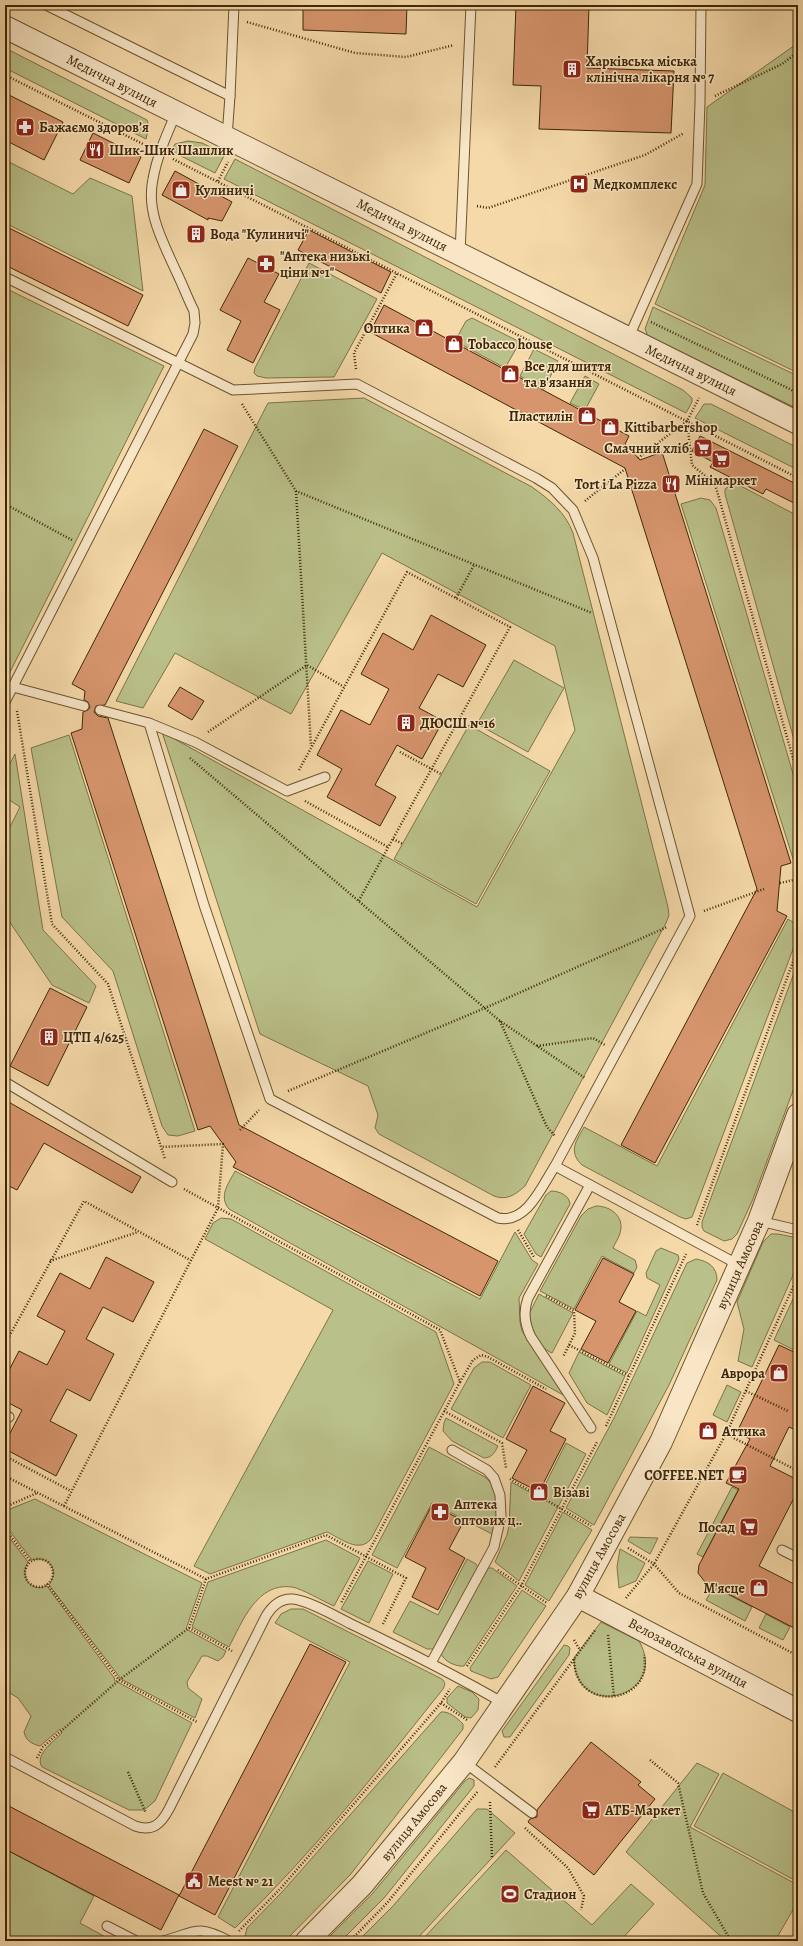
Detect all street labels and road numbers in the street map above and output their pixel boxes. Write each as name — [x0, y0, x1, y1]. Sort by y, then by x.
street label: Медична вулиця — [63, 50, 161, 112]
street label: Медична вулиця — [353, 194, 451, 256]
street label: Медична вулиця — [642, 340, 740, 401]
street label: вулиця Амосова — [712, 1217, 768, 1313]
street label: вулиця Амосова — [567, 1509, 631, 1603]
street label: Велозаводська вулиця — [625, 1613, 751, 1693]
street label: вулиця Амосова — [376, 1778, 452, 1865]

